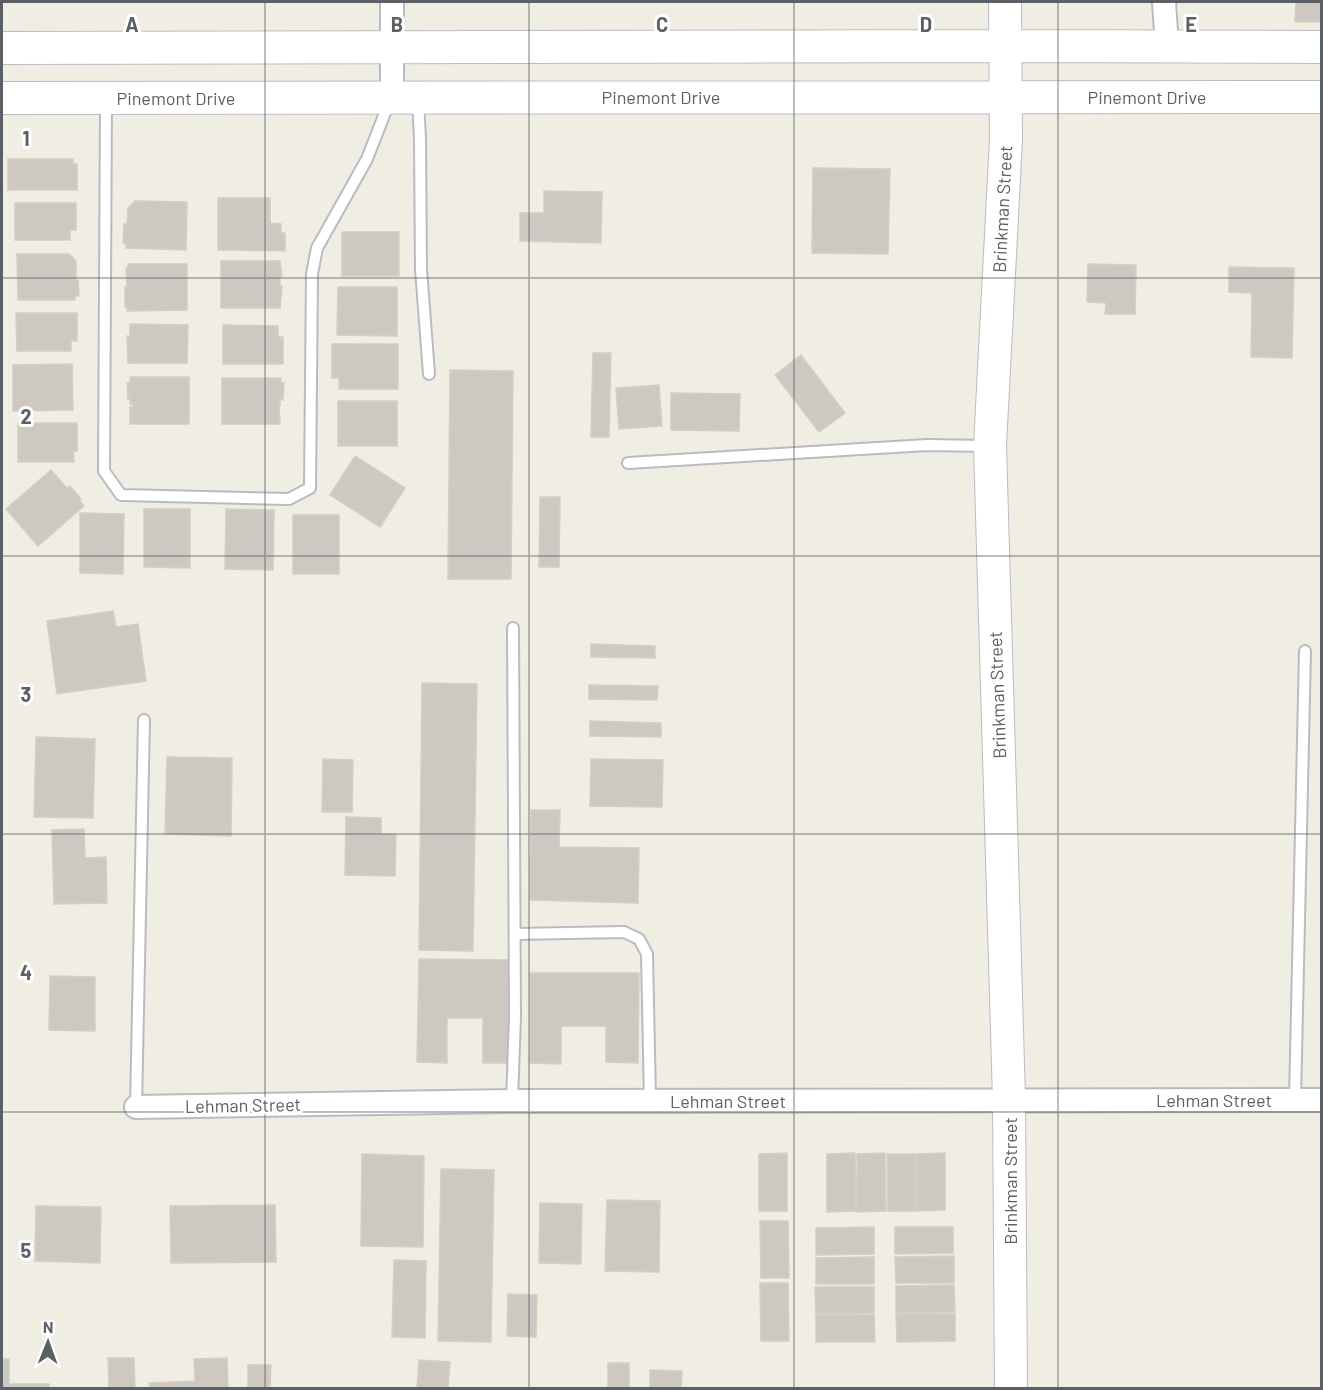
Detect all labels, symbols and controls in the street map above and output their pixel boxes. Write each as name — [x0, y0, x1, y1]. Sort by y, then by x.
text: A — [125, 12, 139, 36]
text: B — [391, 12, 403, 36]
text: C — [656, 12, 668, 36]
text: D — [920, 12, 932, 36]
text: E — [1185, 12, 1197, 36]
street label: Pinemont Drive — [602, 86, 720, 108]
street label: Pinemont Drive — [1088, 86, 1206, 108]
street label: Pinemont Drive — [117, 87, 235, 109]
text: 1 — [22, 126, 30, 150]
street label: Brinkman Street — [988, 145, 1016, 273]
text: 2 — [20, 404, 32, 428]
street label: Brinkman Street — [984, 631, 1010, 759]
text: 3 — [21, 682, 31, 706]
text: 4 — [20, 960, 32, 984]
street label: Lehman Street — [1156, 1089, 1272, 1111]
street label: Lehman Street — [670, 1090, 786, 1112]
street label: Lehman Street — [185, 1093, 301, 1117]
street label: Brinkman Street — [999, 1117, 1021, 1245]
text: 5 — [21, 1238, 32, 1262]
north arrow — [18, 1312, 78, 1372]
text: N — [43, 1317, 54, 1336]

